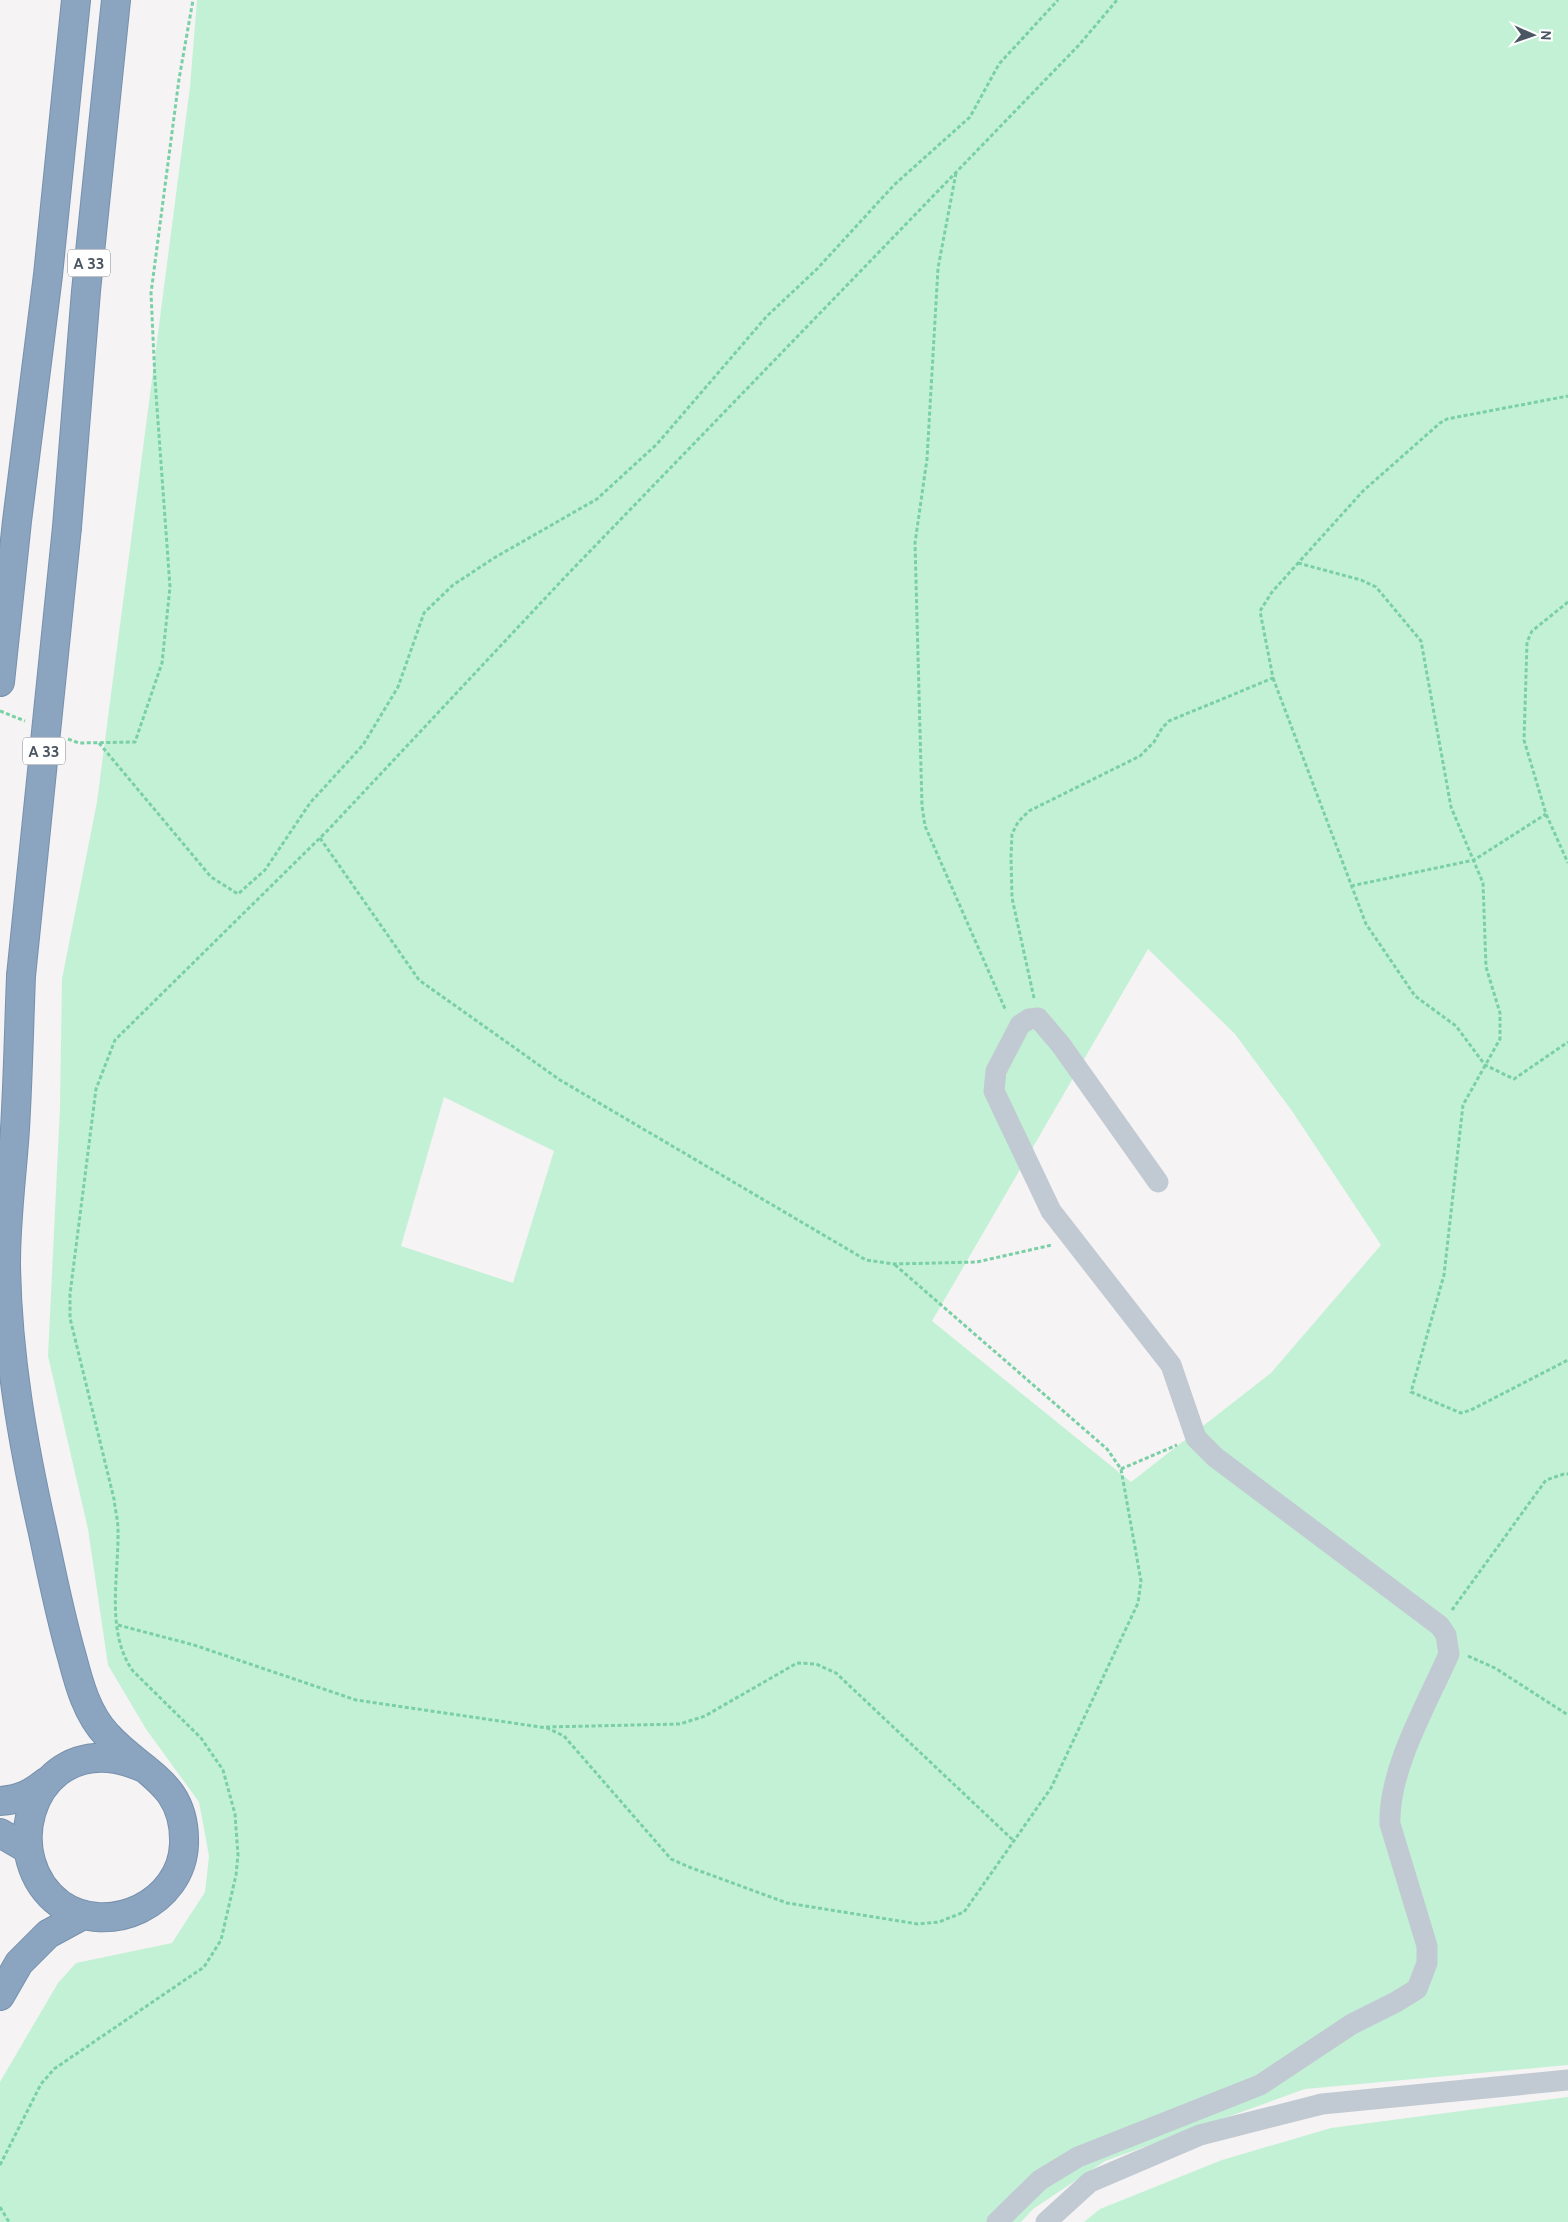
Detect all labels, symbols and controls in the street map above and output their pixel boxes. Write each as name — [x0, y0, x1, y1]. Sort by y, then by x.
north arrow — [1508, 10, 1558, 60]
text: N — [1537, 30, 1555, 41]
road number: A 33 — [68, 250, 110, 276]
road number: A 33 — [23, 738, 65, 764]

